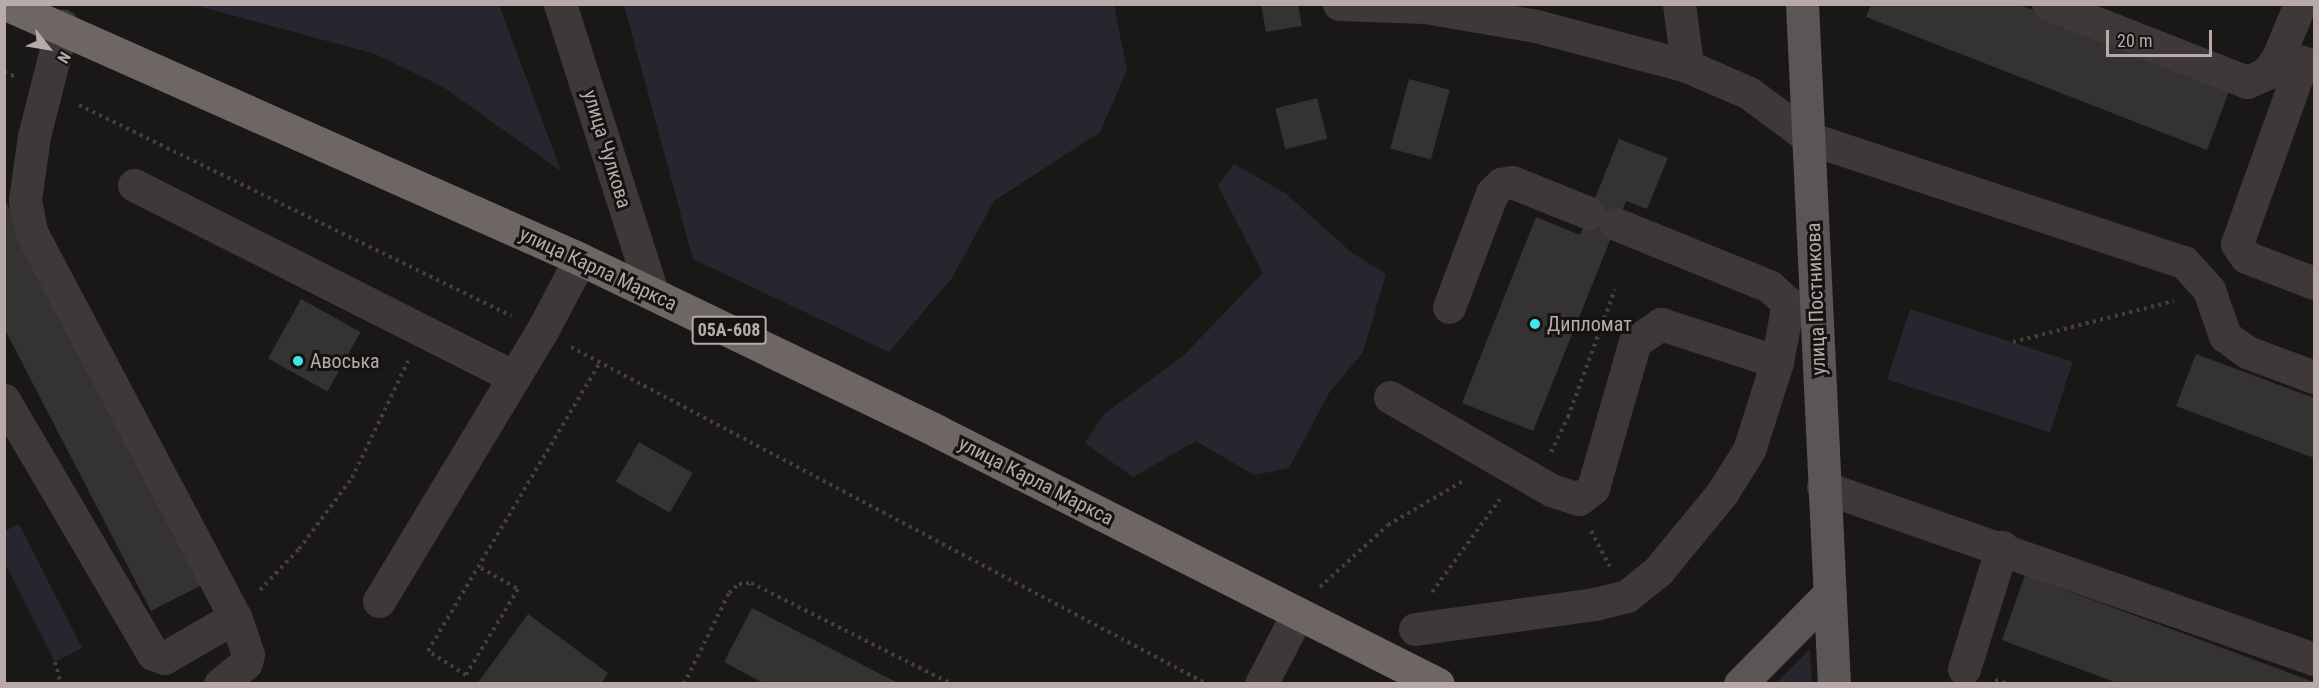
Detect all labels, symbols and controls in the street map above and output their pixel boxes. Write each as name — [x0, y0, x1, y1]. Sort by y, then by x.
north arrow — [18, 18, 78, 78]
scale bar — [2109, 18, 2216, 56]
text: 20 m — [2117, 30, 2152, 51]
text: N — [53, 48, 75, 67]
street label: улица Чулкова — [578, 87, 636, 211]
street label: улица Карла Маркса — [516, 222, 680, 316]
street label: улица Постникова — [1801, 222, 1831, 376]
place label: Дипломат — [1547, 312, 1632, 336]
road number: 05А-608 — [692, 315, 766, 345]
marker: Дипломат — [1528, 317, 1542, 331]
place label: Авоська — [310, 349, 380, 373]
marker: Авоська — [291, 354, 305, 368]
street label: улица Карла Маркса — [955, 432, 1117, 530]

